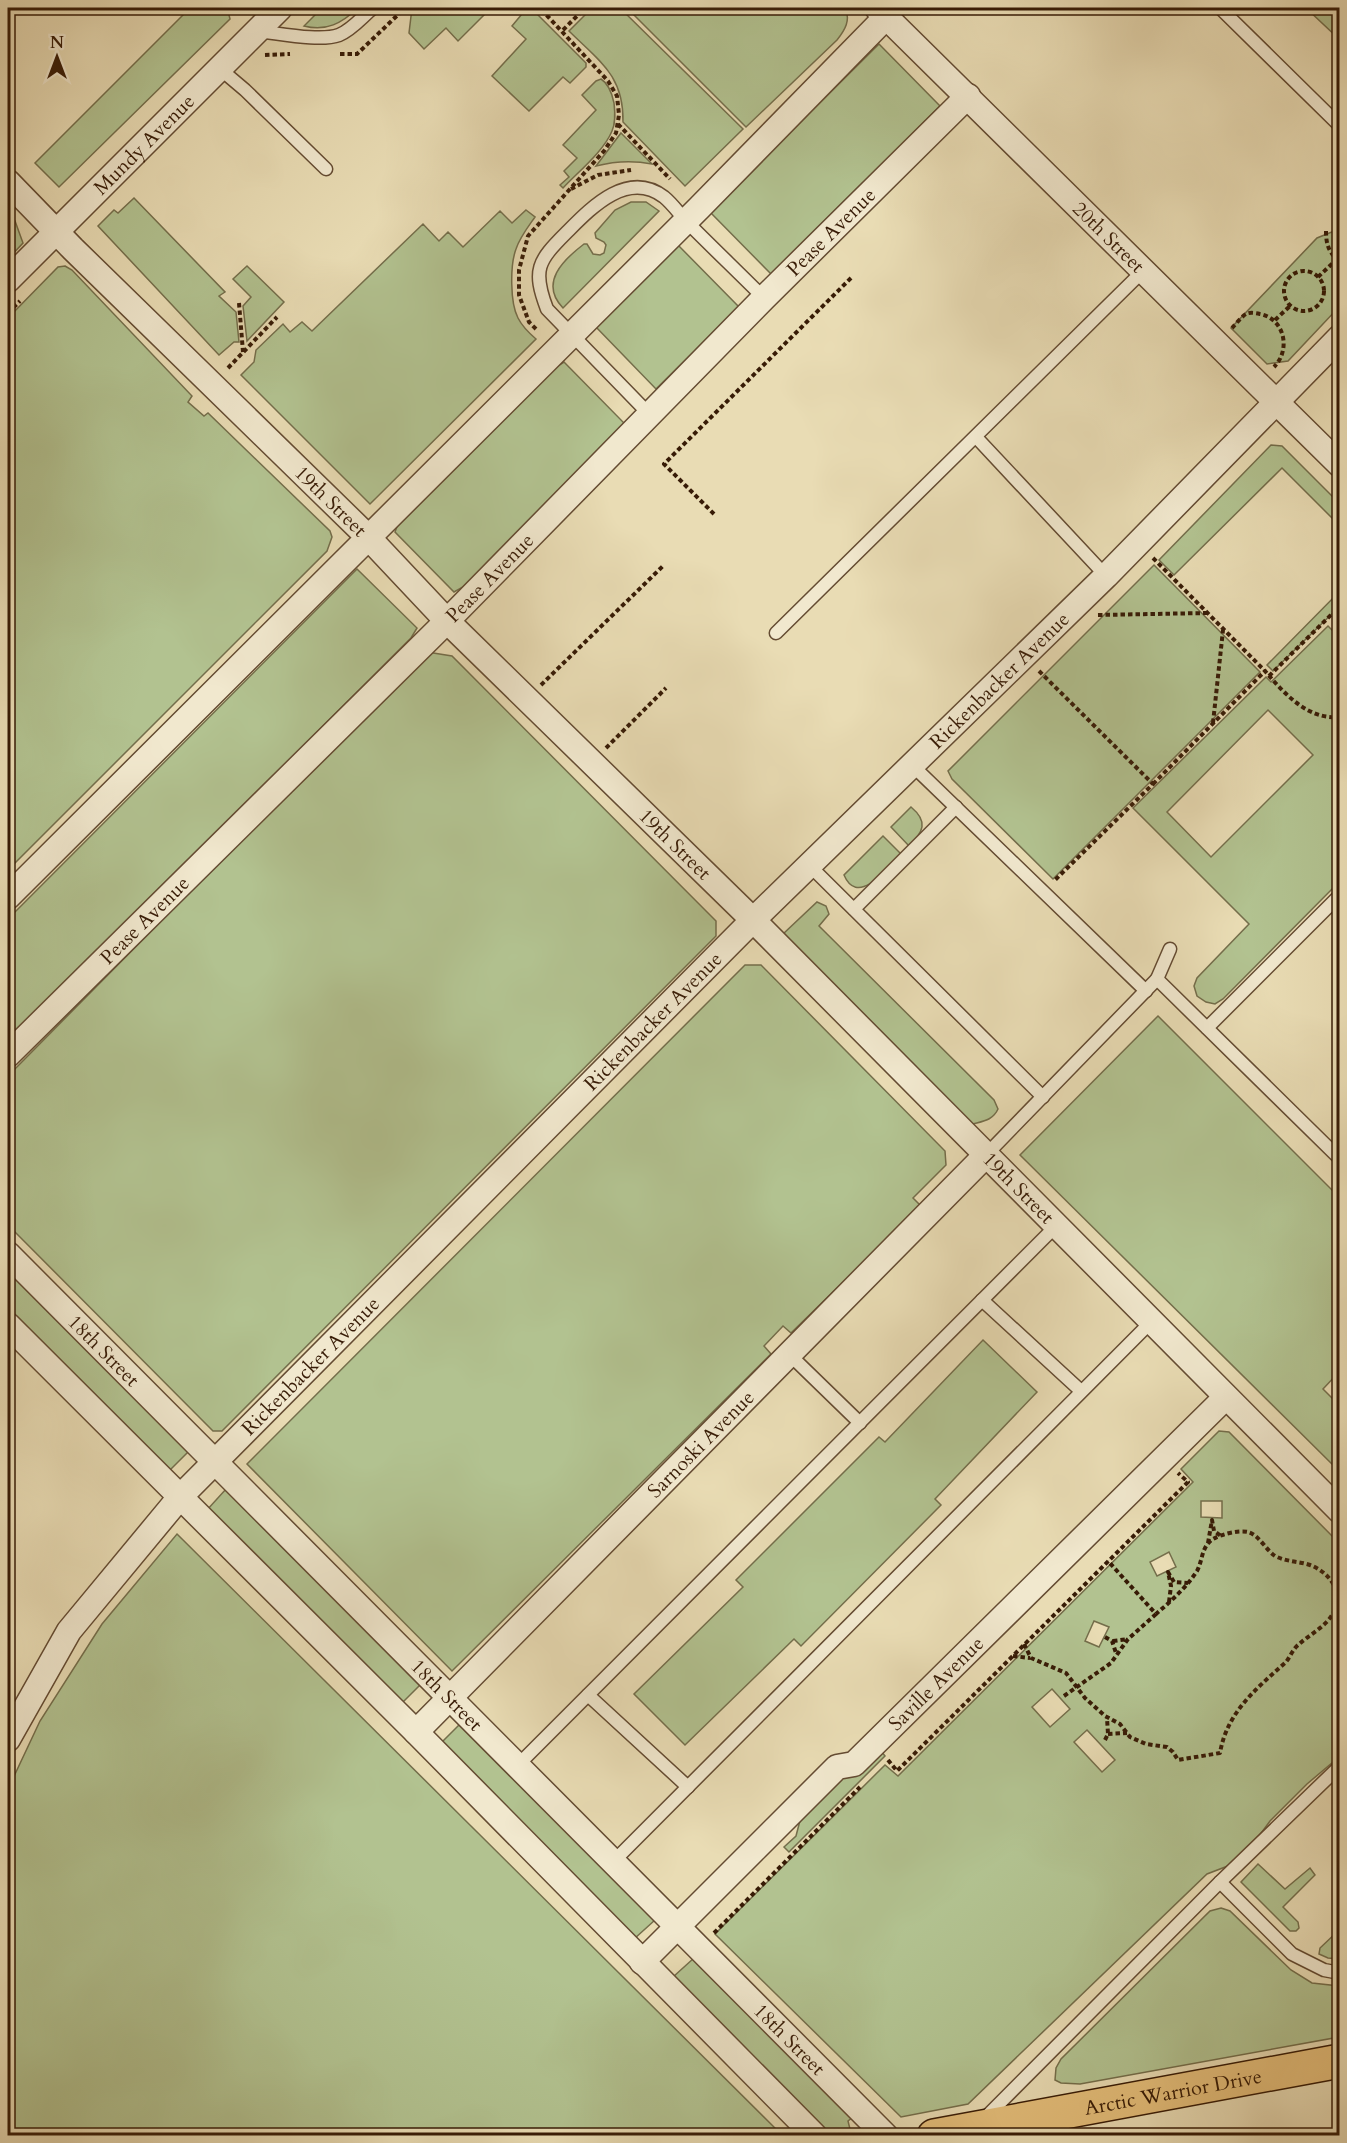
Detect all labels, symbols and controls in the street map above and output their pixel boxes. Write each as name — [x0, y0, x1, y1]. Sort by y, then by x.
north arrow — [27, 27, 87, 87]
text: N — [50, 32, 64, 54]
street label: Mundy Avenue — [88, 88, 201, 201]
street label: Pease Avenue — [781, 182, 882, 282]
street label: 20th Street — [1067, 196, 1151, 280]
street label: 19th Street — [289, 460, 373, 543]
street label: Pease Avenue — [440, 527, 540, 629]
street label: Rickenbacker Avenue — [924, 606, 1075, 755]
street label: 19th Street — [633, 803, 717, 886]
street label: Pease Avenue — [94, 870, 196, 971]
street label: Rickenbacker Avenue — [578, 946, 728, 1097]
street label: 19th Street — [977, 1146, 1061, 1230]
street label: Rickenbacker Avenue — [236, 1291, 386, 1441]
street label: 18th Street — [62, 1309, 146, 1393]
street label: Sarnoski Avenue — [642, 1384, 760, 1504]
street label: Saville Avenue — [883, 1630, 990, 1737]
street label: 18th Street — [405, 1653, 489, 1738]
street label: 18th Street — [748, 1998, 832, 2082]
street label: Arctic Warrior Drive — [1082, 2063, 1264, 2122]

